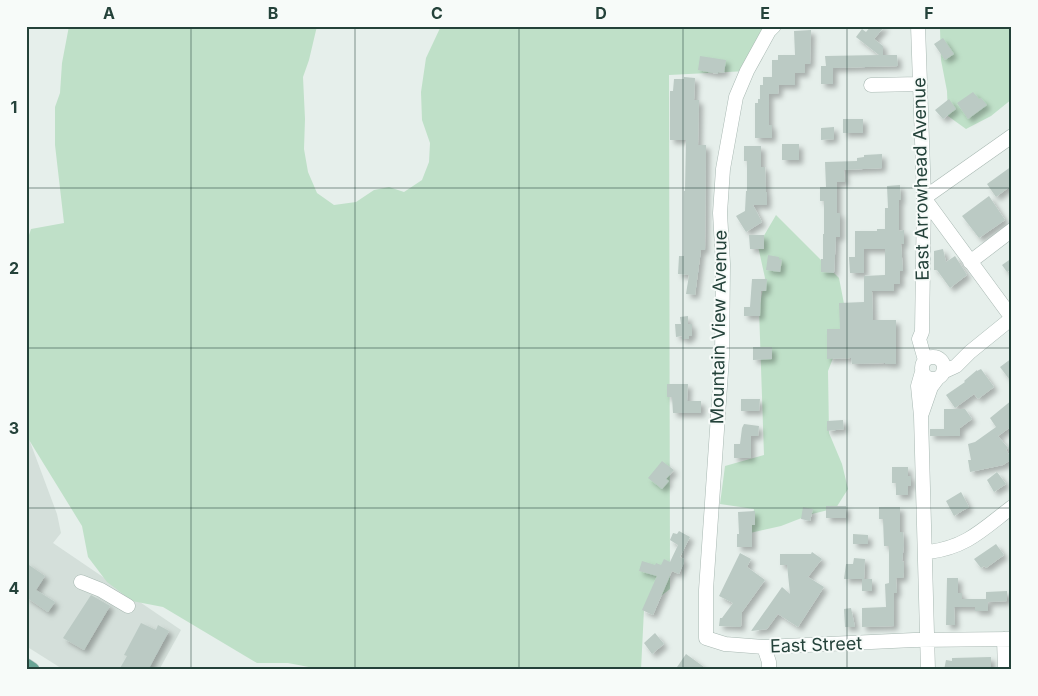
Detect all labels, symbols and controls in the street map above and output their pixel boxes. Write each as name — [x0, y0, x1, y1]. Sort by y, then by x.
text: A — [103, 3, 115, 23]
text: B — [268, 3, 278, 23]
text: C — [431, 3, 443, 23]
text: D — [595, 3, 607, 23]
text: E — [760, 3, 770, 23]
text: F — [924, 3, 934, 23]
street label: East Arrowhead Avenue — [908, 77, 933, 281]
text: 1 — [11, 97, 17, 117]
street label: Mountain View Avenue — [706, 230, 731, 424]
text: 2 — [9, 258, 19, 278]
text: 3 — [9, 418, 19, 438]
text: 4 — [9, 578, 20, 598]
street label: East Street — [770, 632, 863, 657]

